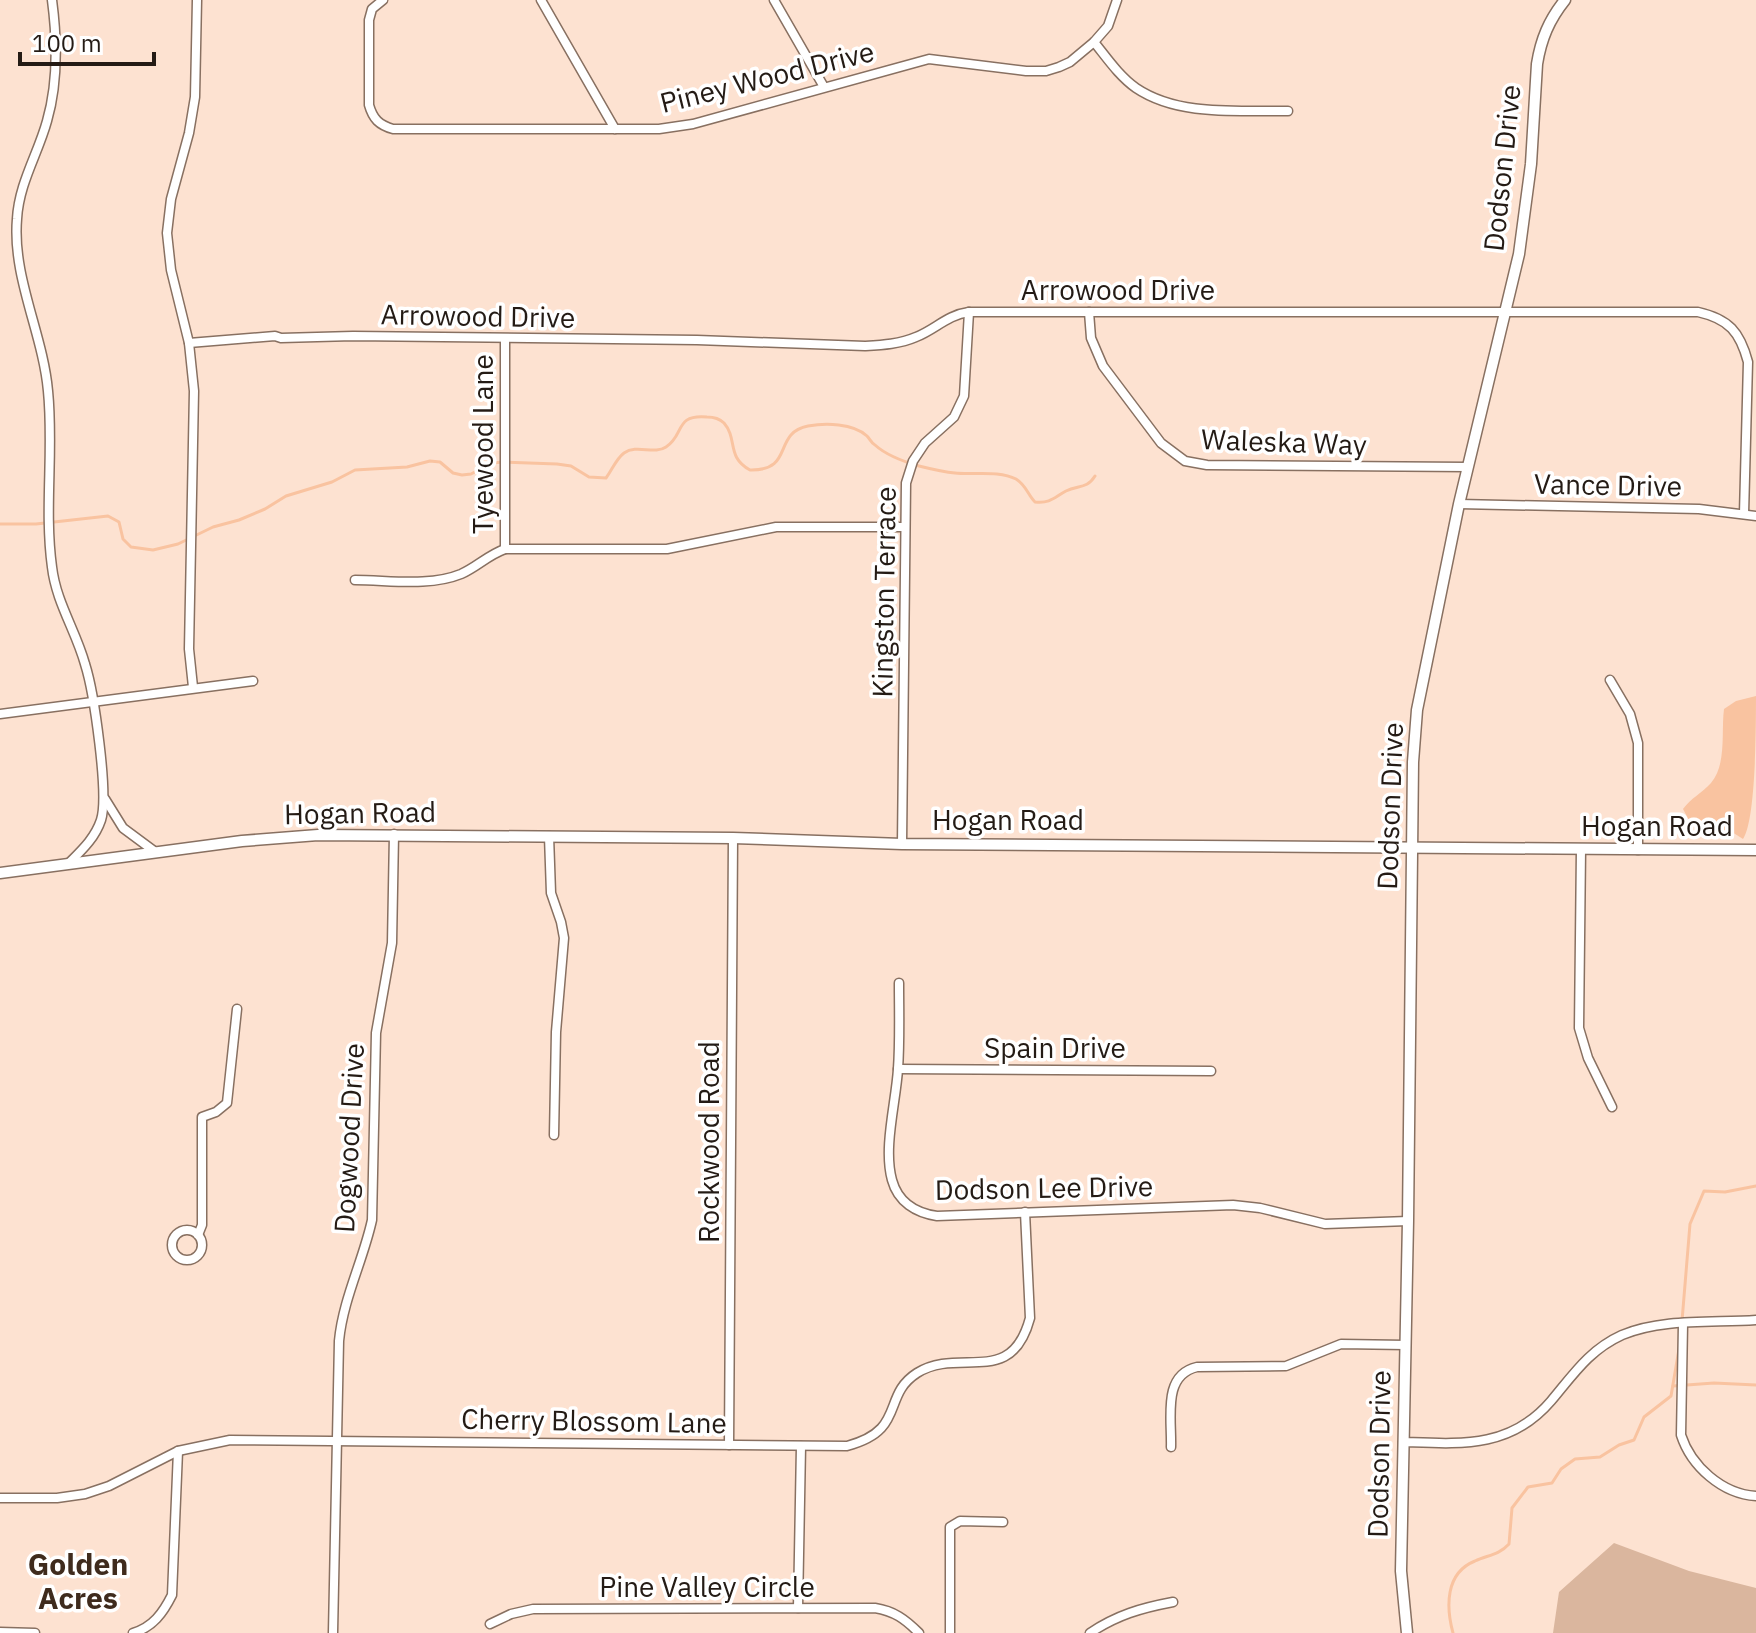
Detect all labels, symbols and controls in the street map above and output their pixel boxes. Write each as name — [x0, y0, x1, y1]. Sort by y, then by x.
scale bar — [20, 16, 154, 66]
text: 100 m — [32, 27, 102, 59]
street label: Piney Wood Drive — [656, 32, 878, 121]
street label: Dodson Drive — [1474, 83, 1529, 253]
street label: Arrowood Drive — [1021, 271, 1215, 308]
street label: Arrowood Drive — [380, 295, 576, 336]
street label: Tyewood Lane — [464, 354, 501, 534]
street label: Waleska Way — [1200, 420, 1368, 463]
street label: Vance Drive — [1534, 465, 1682, 504]
street label: Kingston Terrace — [863, 486, 904, 698]
street label: Dodson Drive — [1368, 722, 1411, 890]
street label: Hogan Road — [284, 793, 436, 832]
street label: Hogan Road — [932, 801, 1084, 838]
street label: Hogan Road — [1581, 807, 1733, 844]
street label: Spain Drive — [984, 1029, 1126, 1066]
street label: Rockwood Road — [690, 1041, 727, 1243]
street label: Dogwood Drive — [325, 1042, 372, 1234]
street label: Dodson Lee Drive — [934, 1167, 1154, 1208]
street label: Dodson Drive — [1359, 1370, 1398, 1538]
street label: Cherry Blossom Lane — [461, 1400, 727, 1441]
district label: Golden Acres — [28, 1544, 128, 1617]
street label: Pine Valley Circle — [599, 1568, 815, 1605]

